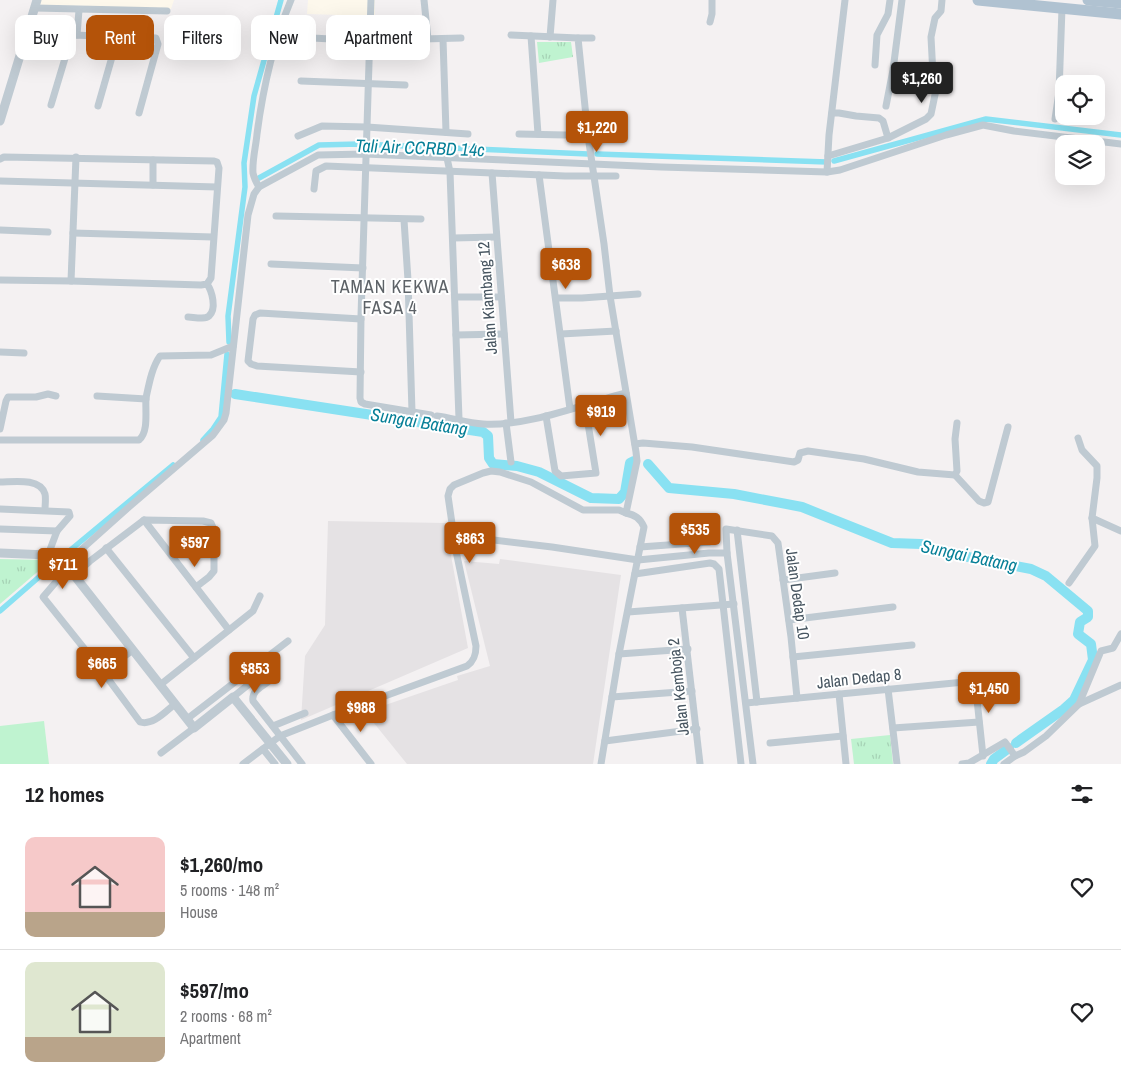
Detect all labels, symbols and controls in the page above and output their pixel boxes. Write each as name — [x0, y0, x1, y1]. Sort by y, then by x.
chip: Buy — [15, 15, 76, 60]
chip: Rent — [86, 15, 154, 60]
chip: Filters — [164, 15, 241, 60]
chip: New — [251, 15, 316, 60]
chip: Apartment — [326, 15, 430, 60]
pin: $1,260 — [881, 62, 963, 104]
text: $1,260 — [902, 67, 942, 89]
map controls — [1055, 75, 1105, 185]
button: locate — [1055, 75, 1105, 125]
pin: $1,220 — [556, 110, 638, 153]
text: $1,220 — [577, 116, 617, 138]
water label: Tali Air CCRBD 14c — [355, 133, 486, 162]
button: layers — [1055, 135, 1105, 185]
street label: Jalan Kiambang 12 — [472, 241, 502, 355]
pin: $638 — [536, 248, 596, 290]
text: $638 — [551, 253, 581, 275]
district label: TAMAN KEKWA FASA 4 — [331, 274, 449, 320]
pin: $919 — [571, 394, 631, 437]
text: $919 — [586, 400, 616, 422]
water label: Sungai Batang — [369, 402, 469, 441]
pin: $535 — [665, 512, 725, 555]
text: $535 — [680, 518, 710, 540]
pin: $863 — [440, 522, 500, 564]
pin: $597 — [165, 526, 225, 568]
text: $863 — [455, 527, 485, 549]
text: $597 — [180, 531, 210, 553]
water label: Sungai Batang — [919, 533, 1019, 578]
street label: Jalan Dedap 10 — [781, 547, 815, 641]
pin: $711 — [33, 548, 93, 590]
text: $711 — [49, 553, 77, 575]
street label: Jalan Kemboja 2 — [662, 637, 694, 737]
pin: $665 — [72, 646, 132, 689]
text: $665 — [87, 652, 117, 674]
pin: $853 — [225, 652, 285, 694]
text: $853 — [240, 657, 270, 679]
street label: Jalan Dedap 8 — [816, 663, 902, 693]
pin: $1,450 — [948, 672, 1030, 714]
text: $1,450 — [969, 677, 1009, 699]
pin: $988 — [331, 690, 391, 733]
text: $988 — [346, 696, 376, 718]
text: 12 homes — [25, 780, 104, 809]
icon: filters — [1068, 780, 1096, 808]
text: $1,260/mo — [180, 850, 263, 879]
icon: home — [65, 857, 125, 917]
icon: heart — [1068, 873, 1096, 901]
text: 5 rooms · 148 m² — [180, 879, 279, 901]
text: House — [180, 901, 218, 923]
text: $597/mo — [180, 976, 249, 1005]
icon: home — [65, 982, 125, 1042]
icon: heart — [1068, 998, 1096, 1026]
text: 2 rooms · 68 m² — [180, 1005, 272, 1027]
text: Apartment — [180, 1027, 241, 1049]

